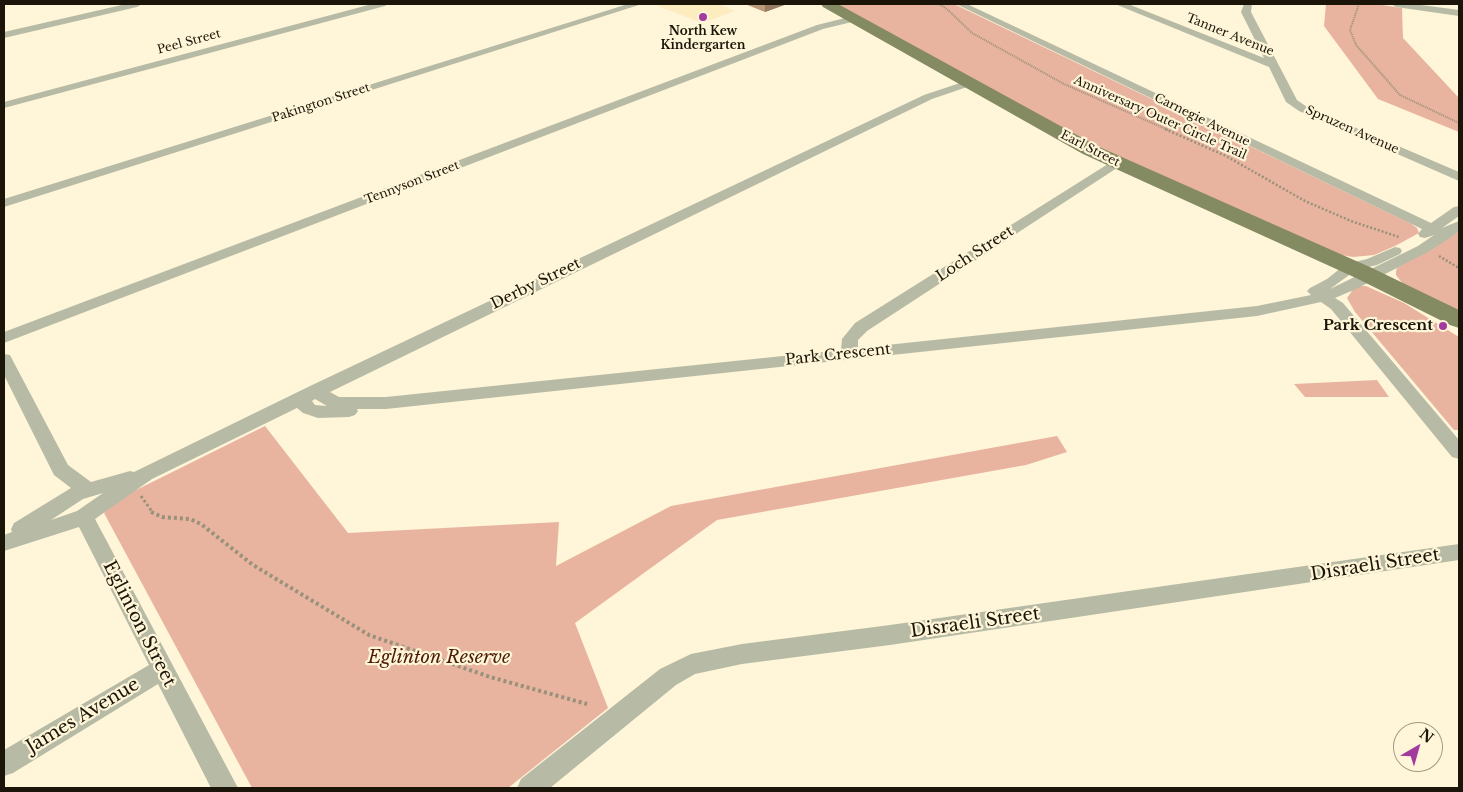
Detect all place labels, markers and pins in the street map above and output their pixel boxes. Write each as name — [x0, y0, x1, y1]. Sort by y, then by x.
marker: North Kew Kindergarten — [697, 11, 709, 23]
place label: North Kew Kindergarten — [661, 25, 745, 53]
place label: Park Crescent — [1323, 317, 1433, 335]
marker: Park Crescent — [1437, 320, 1449, 332]

